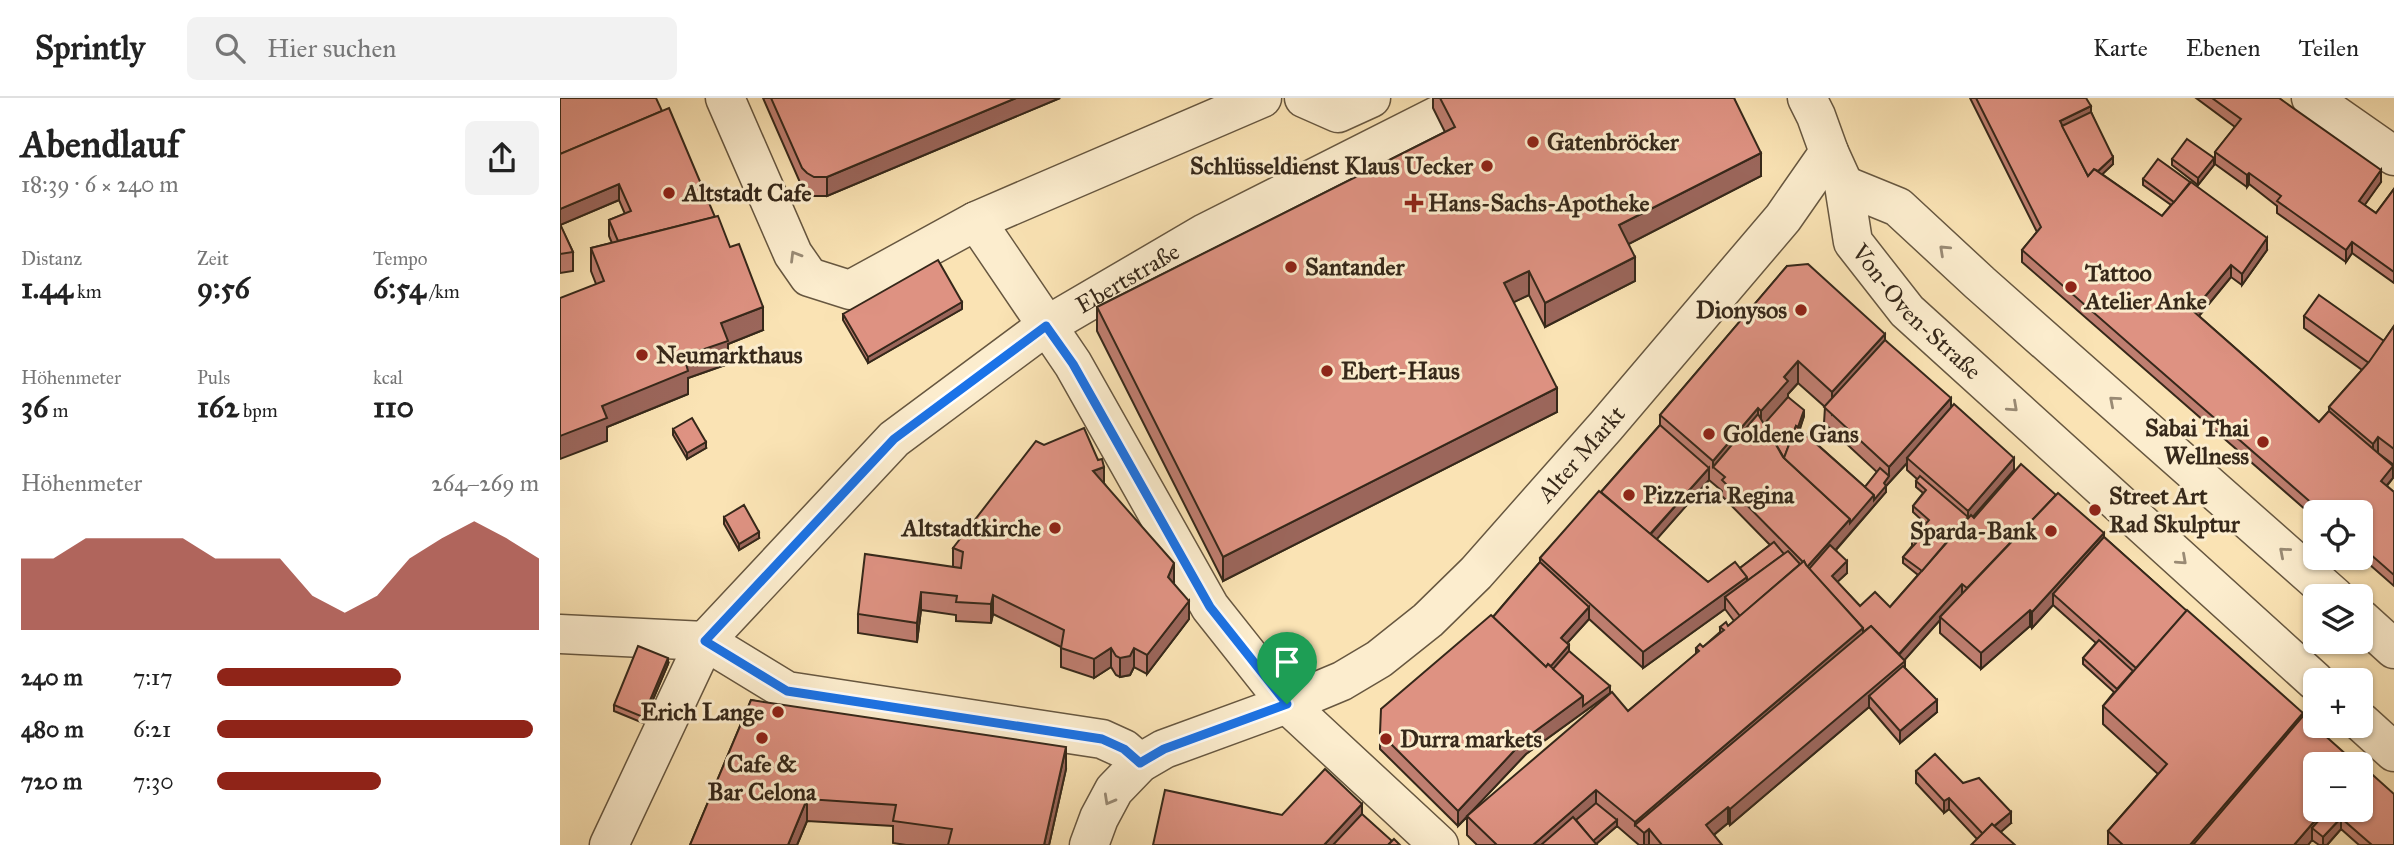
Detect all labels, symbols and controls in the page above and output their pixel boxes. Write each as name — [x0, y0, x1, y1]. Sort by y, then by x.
search box — [187, 17, 677, 80]
text: Sprintly — [35, 28, 145, 68]
icon: search — [211, 29, 249, 67]
text: Hier suchen — [267, 32, 396, 64]
text: Karte — [2093, 33, 2148, 63]
text: Ebenen — [2186, 33, 2261, 63]
text: Teilen — [2299, 33, 2359, 63]
text: Abendlauf — [21, 121, 180, 167]
button: share — [465, 121, 539, 195]
place label: Gatenbröcker — [1547, 127, 1680, 157]
marker: Gatenbröcker — [1525, 134, 1541, 150]
place label: Schlüsseldienst Klaus Uecker — [1190, 151, 1474, 181]
marker: Schlüsseldienst Klaus Uecker — [1479, 158, 1495, 174]
text: 18:39 · 6 × 240 m — [21, 170, 179, 198]
place label: Altstadt Cafe — [681, 178, 811, 208]
marker: Altstadt Cafe — [661, 185, 677, 201]
place label: Hans-Sachs-Apotheke — [1428, 188, 1650, 218]
marker: Hans-Sachs-Apotheke — [1406, 195, 1422, 211]
street label: Ebertstraße — [1070, 236, 1185, 320]
street label: Von-Oven-Straße — [1845, 237, 1988, 386]
one-way arrow — [1939, 245, 1952, 258]
text: Distanz — [21, 247, 82, 270]
text: Zeit — [197, 247, 229, 270]
text: Tempo — [373, 247, 428, 270]
one-way arrow — [791, 250, 804, 263]
place label: Santander — [1305, 252, 1405, 282]
place label: Tattoo Atelier Anke — [2083, 258, 2207, 316]
marker: Santander — [1283, 259, 1299, 275]
text: 1.44 — [21, 270, 73, 306]
text: 9:56 — [197, 270, 250, 306]
text: 6:54 — [373, 270, 426, 306]
marker: Tattoo Atelier Anke — [2063, 279, 2079, 295]
text: km — [73, 280, 102, 303]
text: /km — [426, 280, 460, 303]
place label: Dionysos — [1696, 295, 1787, 325]
marker: Dionysos — [1793, 302, 1809, 318]
place label: Neumarkthaus — [656, 340, 803, 370]
marker: Neumarkthaus — [634, 347, 650, 363]
place label: Ebert-Haus — [1341, 356, 1460, 386]
marker: Ebert-Haus — [1319, 363, 1335, 379]
text: Höhenmeter — [21, 366, 121, 389]
text: Puls — [197, 366, 230, 389]
text: kcal — [373, 366, 403, 389]
text: 36 — [21, 389, 48, 425]
text: 162 — [197, 389, 239, 425]
text: 110 — [373, 389, 414, 425]
one-way arrow — [2109, 397, 2122, 409]
text: m — [48, 399, 68, 422]
text: bpm — [239, 399, 278, 422]
street label: Alter Markt — [1530, 399, 1632, 509]
one-way arrow — [2005, 399, 2018, 412]
place label: Sabai Thai Wellness — [2145, 413, 2249, 471]
place label: Goldene Gans — [1723, 419, 1859, 449]
marker: Goldene Gans — [1701, 426, 1717, 442]
marker: Sabai Thai Wellness — [2255, 434, 2271, 450]
text: Höhenmeter — [21, 469, 142, 497]
text: 264–269 m — [431, 469, 539, 497]
place label: Pizzeria Regina — [1643, 480, 1795, 510]
place label: Street Art Rad Skulptur — [2109, 481, 2241, 539]
marker: Pizzeria Regina — [1621, 487, 1637, 503]
map controls — [2303, 500, 2373, 822]
button: locate — [2303, 500, 2373, 570]
marker: Street Art Rad Skulptur — [2087, 502, 2103, 518]
place label: Altstadtkirche — [900, 513, 1041, 543]
place label: Sparda-Bank — [1910, 516, 2038, 546]
marker: Altstadtkirche — [1047, 520, 1063, 536]
marker: Sparda-Bank — [2043, 523, 2059, 539]
one-way arrow — [2279, 547, 2292, 560]
one-way arrow — [2174, 552, 2187, 564]
button: layers — [2303, 584, 2373, 654]
pin — [1257, 632, 1317, 704]
icon: arrive — [1268, 643, 1306, 681]
text: 240 m — [21, 663, 83, 691]
text: 7:17 — [133, 663, 172, 691]
button: + — [2303, 668, 2373, 738]
place label: Erich Lange — [641, 697, 764, 727]
marker: Erich Lange — [770, 704, 786, 720]
text: 480 m — [21, 715, 84, 743]
text: 6:21 — [133, 715, 171, 743]
place label: Durra markets — [1400, 724, 1543, 754]
marker: Cafe & Bar Celona — [754, 730, 770, 746]
marker: Durra markets — [1378, 731, 1394, 747]
place label: Cafe & Bar Celona — [708, 749, 817, 807]
button: − — [2303, 752, 2373, 822]
text: 720 m — [21, 767, 82, 795]
text: 7:30 — [133, 767, 174, 795]
one-way arrow — [1103, 793, 1117, 805]

